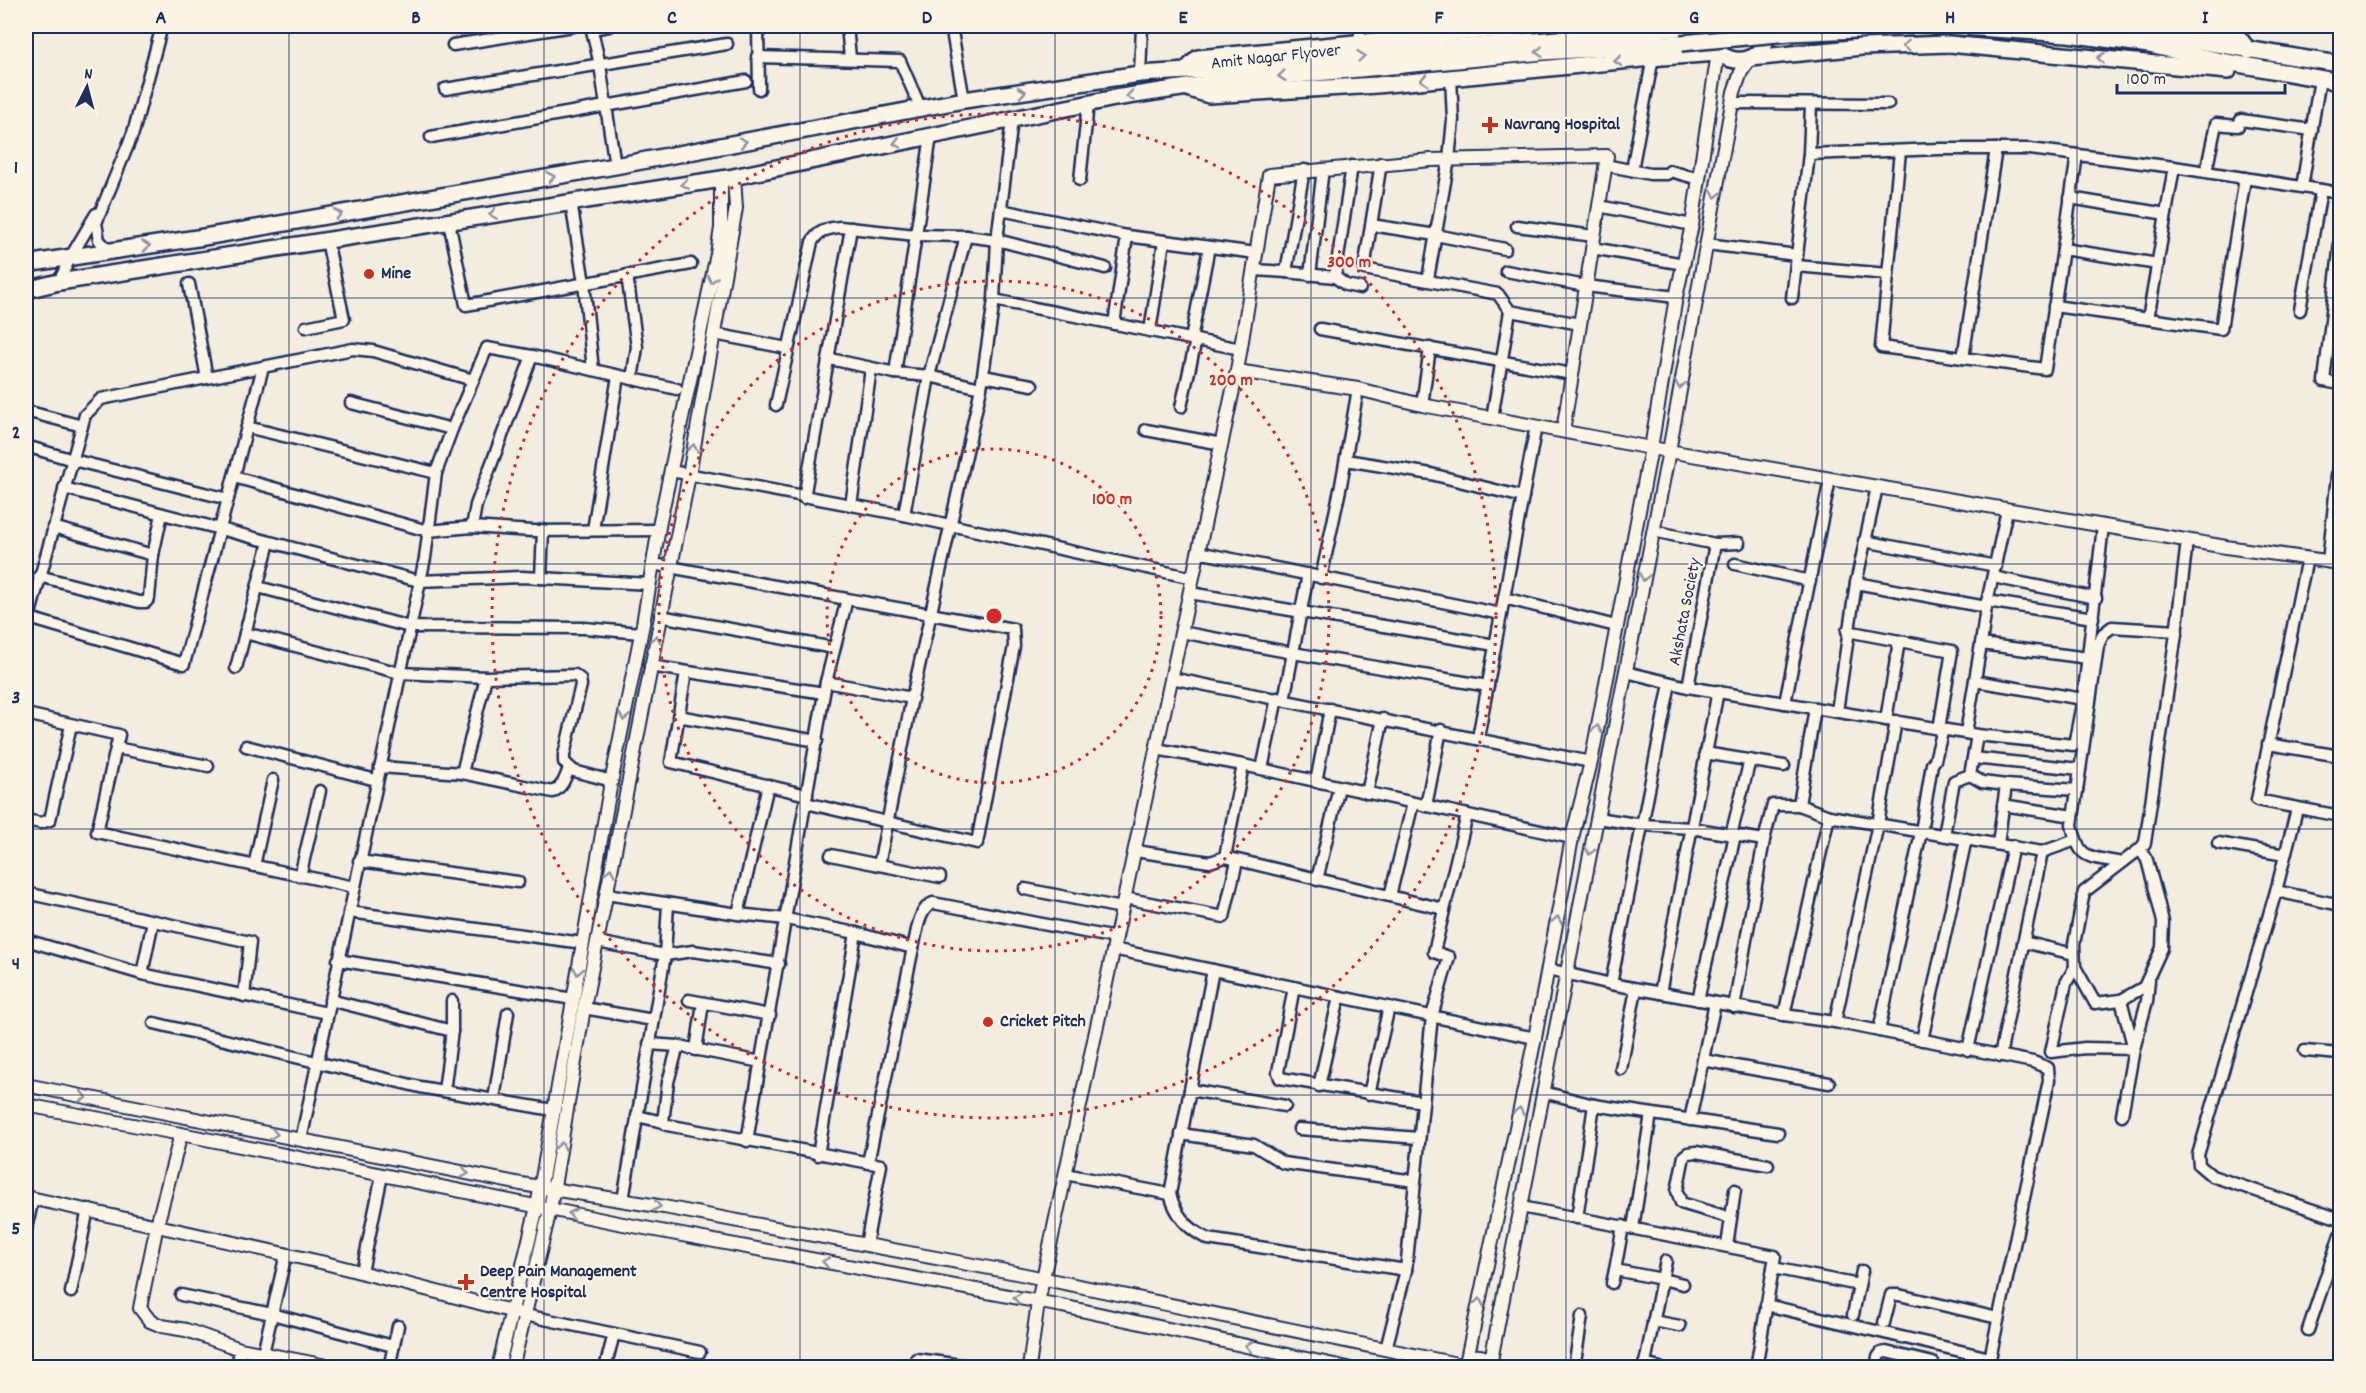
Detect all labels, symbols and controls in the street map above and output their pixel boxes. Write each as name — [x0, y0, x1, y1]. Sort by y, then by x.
text: A — [156, 5, 167, 33]
text: B — [411, 5, 421, 33]
text: C — [667, 5, 677, 33]
text: D — [922, 5, 933, 33]
text: E — [1178, 5, 1188, 33]
text: F — [1435, 5, 1445, 33]
text: G — [1689, 5, 1699, 33]
text: H — [1945, 5, 1955, 33]
text: I — [2202, 5, 2209, 33]
street label: Amit Nagar Flyover — [1210, 39, 1342, 77]
one-way arrow — [1902, 39, 1911, 52]
one-way arrow — [1534, 45, 1543, 58]
one-way arrow — [1356, 50, 1365, 63]
one-way arrow — [2096, 52, 2105, 64]
one-way arrow — [1614, 54, 1623, 67]
north arrow — [57, 57, 117, 117]
scale bar — [2117, 57, 2285, 95]
text: N — [83, 63, 94, 86]
text: 100 m — [2126, 68, 2166, 93]
one-way arrow — [1277, 69, 1286, 82]
one-way arrow — [1419, 73, 1429, 86]
one-way arrow — [1017, 86, 1026, 98]
one-way arrow — [1125, 90, 1134, 102]
place label: Navrang Hospital — [1504, 113, 1621, 138]
marker: Navrang Hospital — [1481, 116, 1499, 134]
one-way arrow — [737, 136, 747, 149]
one-way arrow — [893, 136, 903, 149]
text: 1 — [14, 155, 18, 183]
one-way arrow — [545, 171, 555, 184]
one-way arrow — [681, 178, 690, 190]
one-way arrow — [1710, 188, 1723, 198]
one-way arrow — [333, 208, 343, 220]
one-way arrow — [488, 208, 497, 220]
one-way arrow — [141, 240, 150, 252]
text: 300 m — [1327, 251, 1371, 276]
place label: Mine — [381, 262, 411, 287]
marker: Mine — [362, 267, 376, 281]
one-way arrow — [706, 273, 719, 283]
text: 200 m — [1209, 369, 1253, 394]
one-way arrow — [1675, 381, 1687, 390]
text: 2 — [12, 420, 20, 448]
one-way arrow — [686, 443, 699, 453]
text: 100 m — [1092, 488, 1132, 513]
street label: Akshata Society — [1663, 555, 1709, 668]
one-way arrow — [1638, 572, 1651, 582]
centre of rings — [984, 606, 1004, 626]
one-way arrow — [649, 635, 661, 644]
text: 3 — [12, 685, 20, 713]
one-way arrow — [618, 712, 631, 722]
one-way arrow — [1590, 724, 1602, 734]
one-way arrow — [1584, 845, 1597, 855]
one-way arrow — [603, 867, 616, 877]
one-way arrow — [1550, 915, 1563, 925]
text: 4 — [12, 951, 20, 979]
one-way arrow — [572, 965, 585, 975]
place label: Cricket Pitch — [1000, 1010, 1086, 1035]
marker: Cricket Pitch — [981, 1015, 995, 1029]
one-way arrow — [78, 1090, 88, 1103]
one-way arrow — [1511, 1106, 1524, 1116]
one-way arrow — [269, 1127, 279, 1140]
one-way arrow — [554, 1142, 567, 1152]
one-way arrow — [460, 1166, 470, 1179]
one-way arrow — [652, 1199, 662, 1212]
one-way arrow — [568, 1208, 578, 1221]
text: 5 — [11, 1216, 21, 1244]
one-way arrow — [821, 1256, 831, 1269]
place label: Deep Pain Management Centre Hospital — [480, 1260, 637, 1306]
marker: Deep Pain Management Centre Hospital — [457, 1273, 475, 1291]
one-way arrow — [1013, 1292, 1023, 1305]
one-way arrow — [1472, 1297, 1485, 1307]
one-way arrow — [1245, 1341, 1255, 1354]

